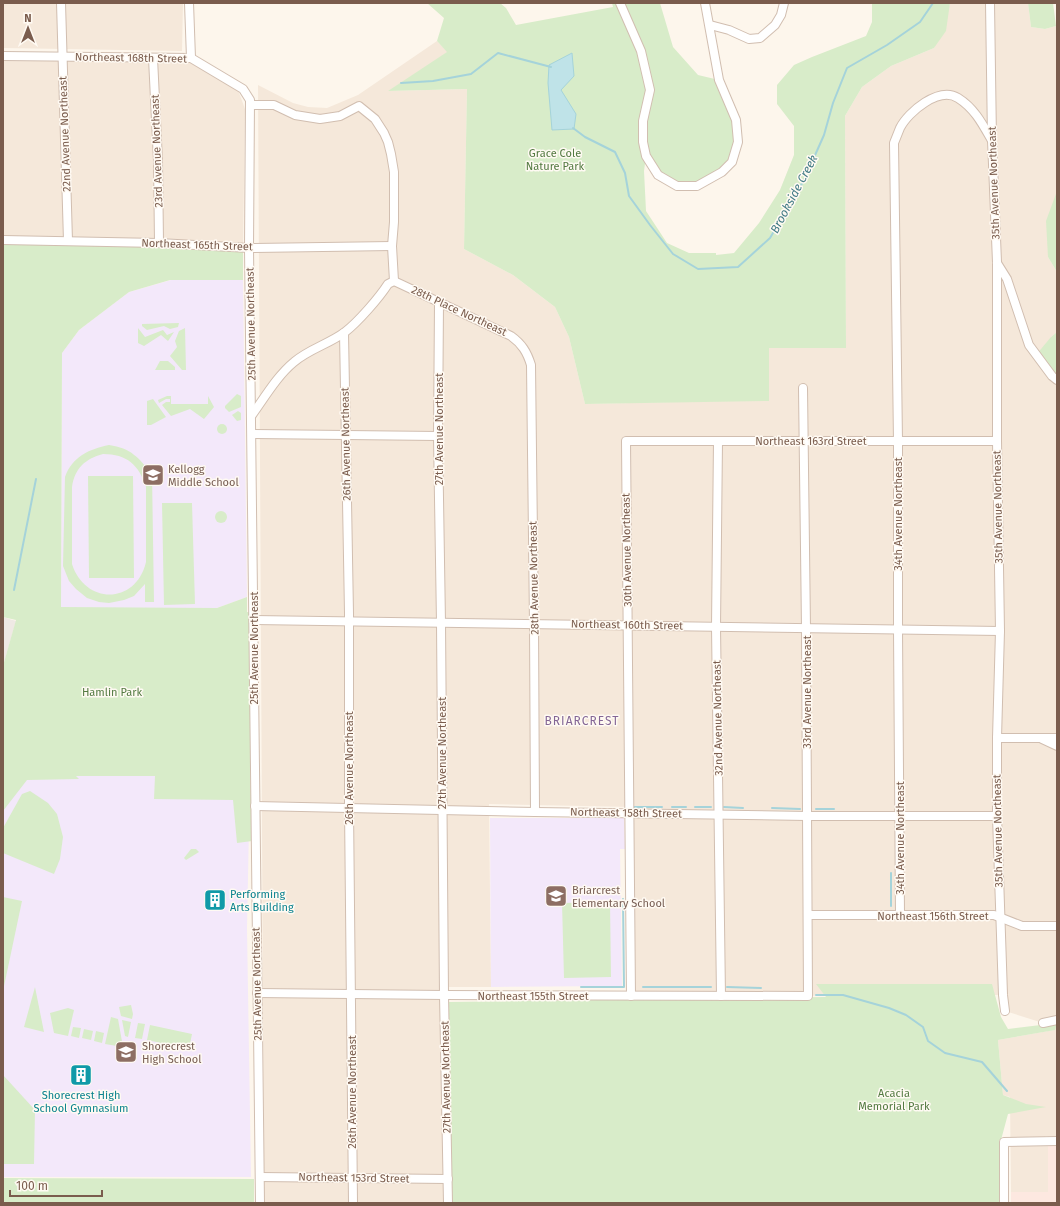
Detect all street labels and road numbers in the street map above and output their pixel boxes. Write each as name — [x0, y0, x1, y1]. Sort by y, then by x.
street label: Northeast 168th Street — [75, 51, 187, 65]
street label: 22nd Avenue Northeast — [56, 76, 74, 192]
street label: 23rd Avenue Northeast — [149, 94, 165, 208]
street label: 35th Avenue Northeast — [986, 126, 1002, 240]
street label: Northeast 165th Street — [141, 237, 253, 253]
street label: 25th Avenue Northeast — [244, 267, 258, 381]
street label: 28th Place Northeast — [409, 283, 509, 339]
street label: 27th Avenue Northeast — [433, 373, 446, 485]
street label: 26th Avenue Northeast — [339, 387, 353, 501]
street label: Northeast 163rd Street — [755, 435, 867, 448]
street label: 35th Avenue Northeast — [991, 450, 1005, 564]
street label: 34th Avenue Northeast — [892, 457, 905, 571]
street label: 30th Avenue Northeast — [620, 493, 634, 607]
street label: 28th Avenue Northeast — [527, 521, 541, 635]
street label: 25th Avenue Northeast — [248, 591, 261, 705]
street label: Northeast 160th Street — [571, 618, 683, 632]
street label: 33rd Avenue Northeast — [801, 635, 814, 749]
street label: 32nd Avenue Northeast — [710, 660, 726, 776]
street label: 27th Avenue Northeast — [436, 697, 449, 809]
street label: 26th Avenue Northeast — [343, 711, 356, 825]
street label: 35th Avenue Northeast — [991, 774, 1005, 888]
street label: 34th Avenue Northeast — [894, 781, 907, 895]
street label: Northeast 158th Street — [570, 806, 682, 820]
street label: Northeast 156th Street — [877, 910, 989, 923]
street label: 25th Avenue Northeast — [250, 927, 264, 1041]
street label: Northeast 155th Street — [477, 990, 589, 1003]
street label: 27th Avenue Northeast — [439, 1021, 453, 1133]
street label: 26th Avenue Northeast — [346, 1035, 359, 1149]
street label: Northeast 153rd Street — [298, 1171, 410, 1185]

